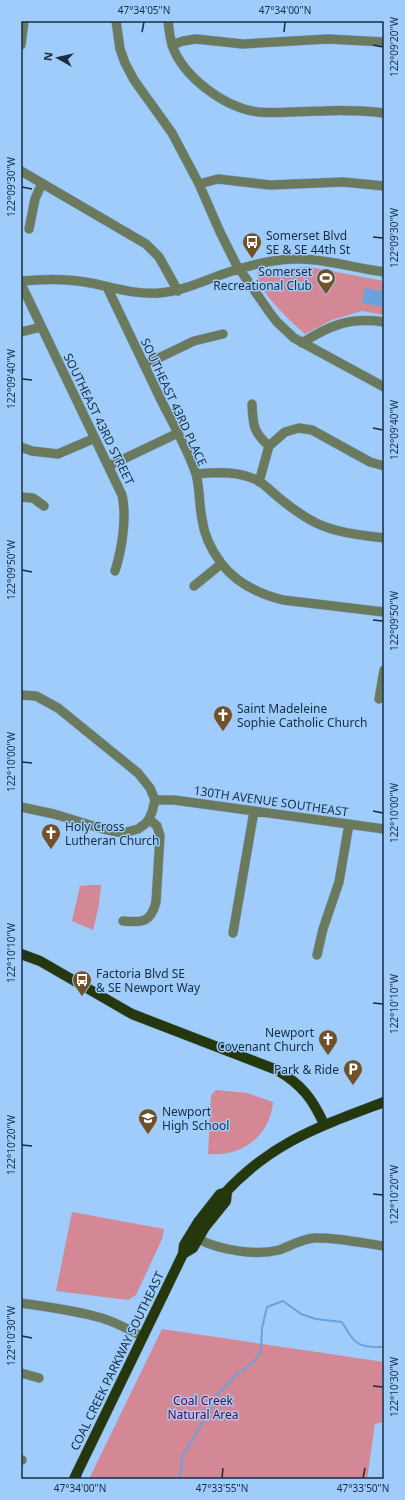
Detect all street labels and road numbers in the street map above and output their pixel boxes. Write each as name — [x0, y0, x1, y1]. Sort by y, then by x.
street label: SOUTHEAST 43RD PLACE — [137, 335, 211, 469]
street label: SOUTHEAST 43RD STREET — [60, 350, 139, 488]
street label: 130TH AVENUE SOUTHEAST — [193, 782, 350, 820]
street label: COAL CREEK PARKWAY SOUTHEAST — [66, 1268, 168, 1453]

